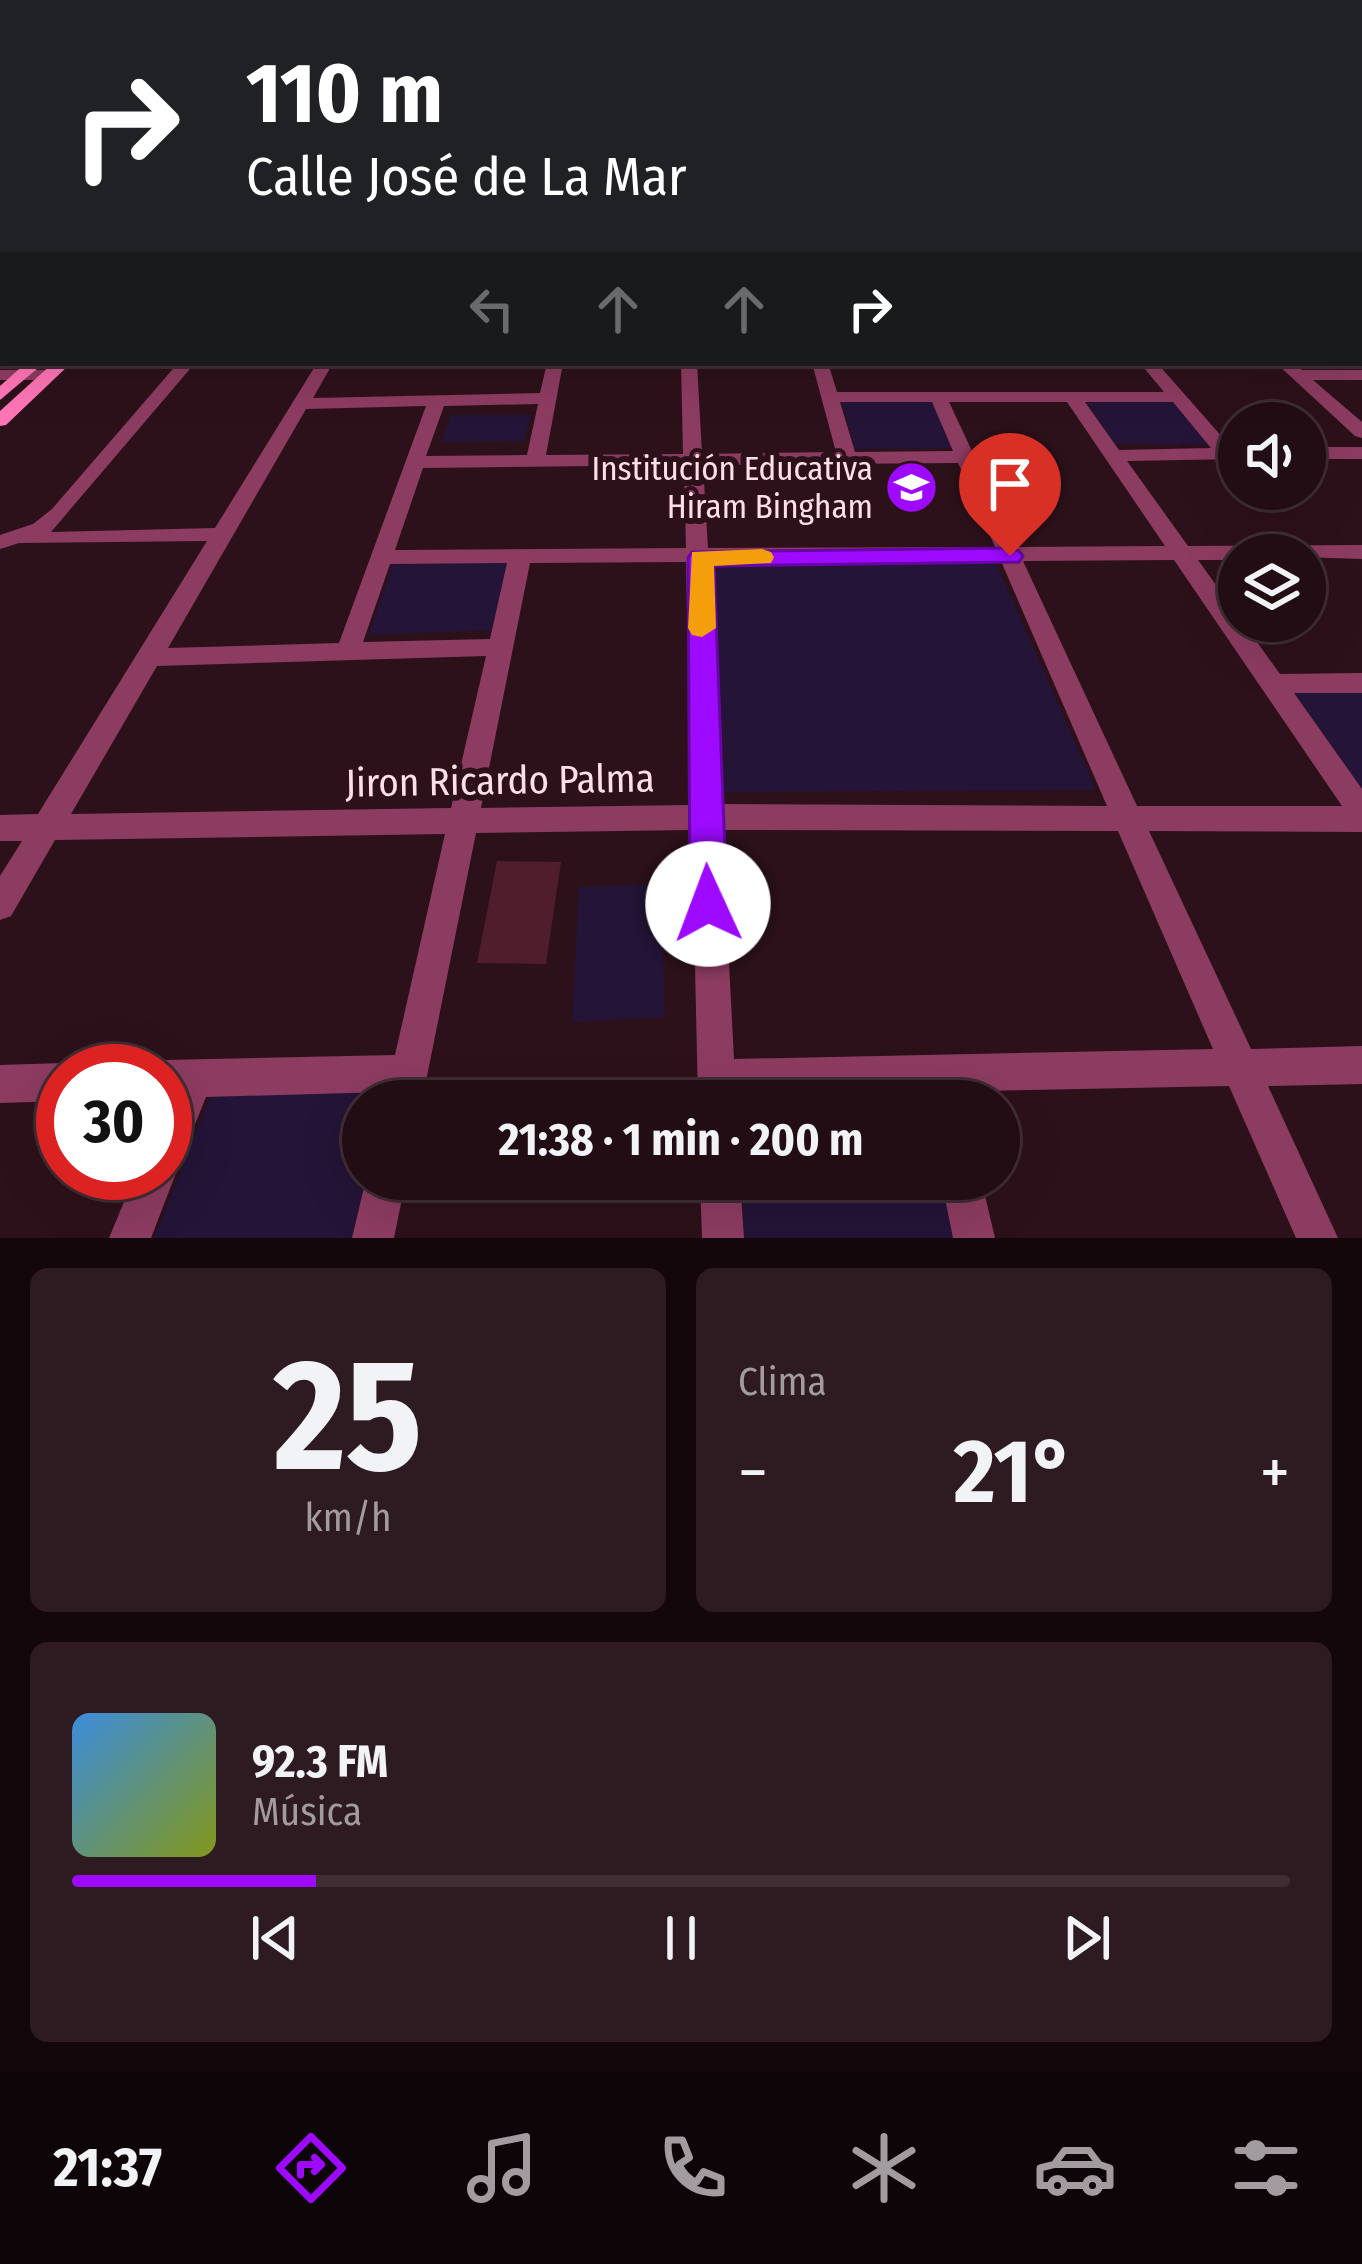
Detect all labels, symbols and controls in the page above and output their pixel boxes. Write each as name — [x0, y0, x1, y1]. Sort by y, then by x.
text: 110 m — [246, 43, 443, 144]
icon: right — [48, 48, 204, 204]
text: Calle José de La Mar — [246, 145, 687, 209]
icon: left — [459, 276, 525, 342]
icon: ahead — [585, 276, 651, 342]
icon: ahead — [711, 276, 777, 342]
icon: right — [837, 276, 903, 342]
map controls — [1218, 402, 1326, 642]
button: sound — [1218, 402, 1326, 510]
pin — [959, 433, 1061, 556]
place label: Institución Educativa Hiram Bingham — [592, 449, 873, 527]
icon: arrive — [977, 451, 1043, 517]
school or university icon: Institución Educativa Hiram Bingham — [884, 460, 940, 516]
button: layers — [1218, 534, 1326, 642]
street label: Jiron Ricardo Palma — [345, 755, 655, 807]
position arrow — [645, 841, 771, 967]
speed limit sign: 30 — [36, 1044, 192, 1200]
text: 21:38 · 1 min · 200 m — [499, 1113, 863, 1167]
text: 25 — [274, 1323, 422, 1510]
text: Clima — [738, 1359, 827, 1405]
text: 21° — [954, 1418, 1074, 1526]
text: − — [738, 1433, 768, 1512]
text: + — [1260, 1433, 1290, 1512]
text: km/h — [305, 1495, 391, 1541]
text: 92.3 FM — [252, 1735, 388, 1789]
text: Música — [252, 1789, 362, 1835]
icon: previous — [242, 1905, 308, 1971]
icon: pause — [648, 1905, 714, 1971]
icon: next — [1054, 1905, 1120, 1971]
icon: directions — [269, 2126, 353, 2210]
icon: music — [460, 2126, 544, 2210]
icon: phone — [651, 2126, 735, 2210]
icon: climate — [842, 2126, 926, 2210]
icon: car — [1033, 2126, 1117, 2210]
icon: filters — [1224, 2126, 1308, 2210]
text: 21:37 — [54, 2136, 162, 2200]

